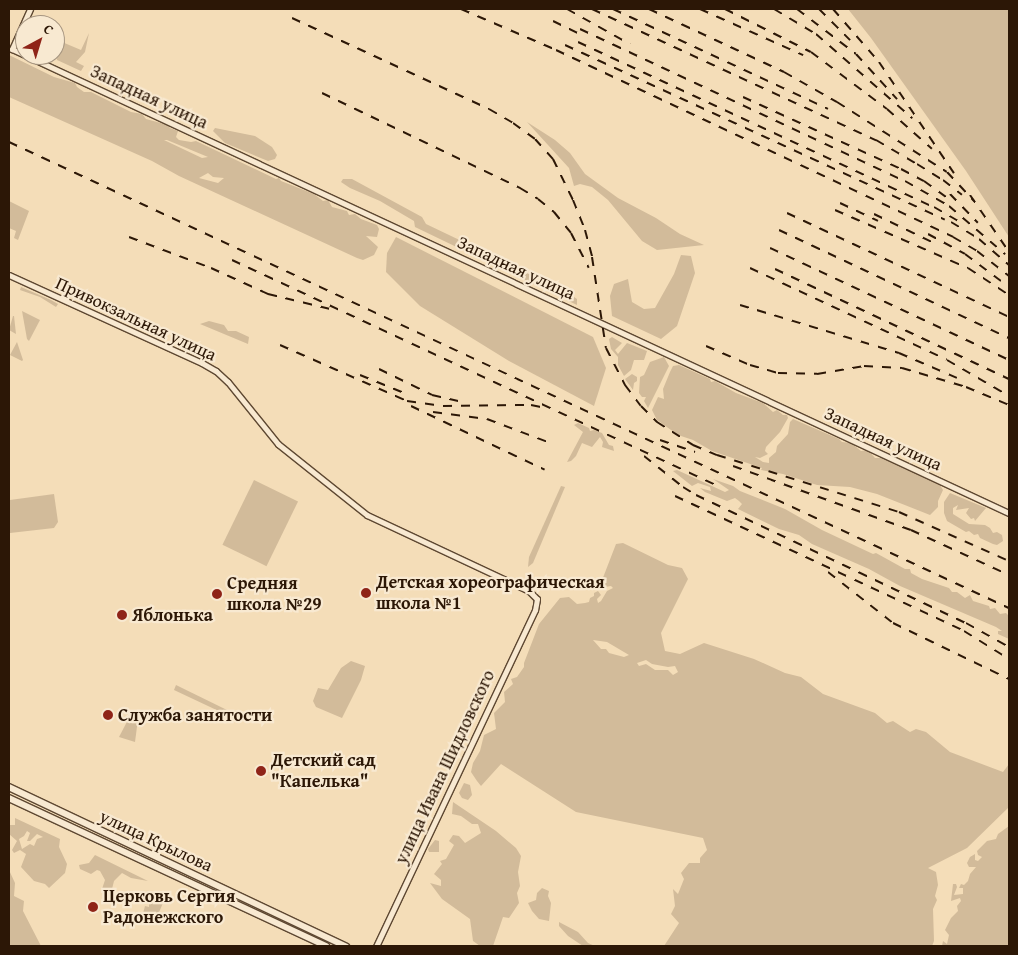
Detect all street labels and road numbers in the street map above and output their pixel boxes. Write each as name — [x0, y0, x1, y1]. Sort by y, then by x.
street label: Западная улица — [87, 60, 211, 134]
street label: Западная улица — [454, 231, 578, 305]
street label: Привокзальная улица — [52, 272, 220, 366]
street label: Западная улица — [821, 402, 945, 476]
street label: улица Ивана Шидловского — [390, 666, 500, 868]
street label: улица Крылова — [96, 805, 216, 877]

